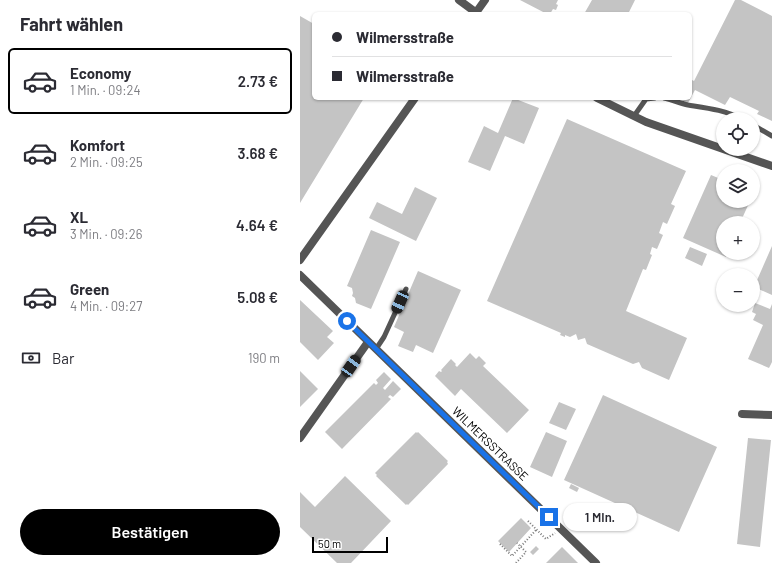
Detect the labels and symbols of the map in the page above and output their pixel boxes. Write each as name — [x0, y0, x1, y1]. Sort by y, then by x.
car — [390, 289, 410, 315]
route start — [338, 312, 356, 330]
car — [339, 353, 363, 379]
street label: WILMERSSTRASSE — [450, 403, 532, 483]
callout: 1 Min. — [563, 503, 637, 531]
route end — [540, 508, 558, 526]
scale bar — [312, 535, 388, 554]

